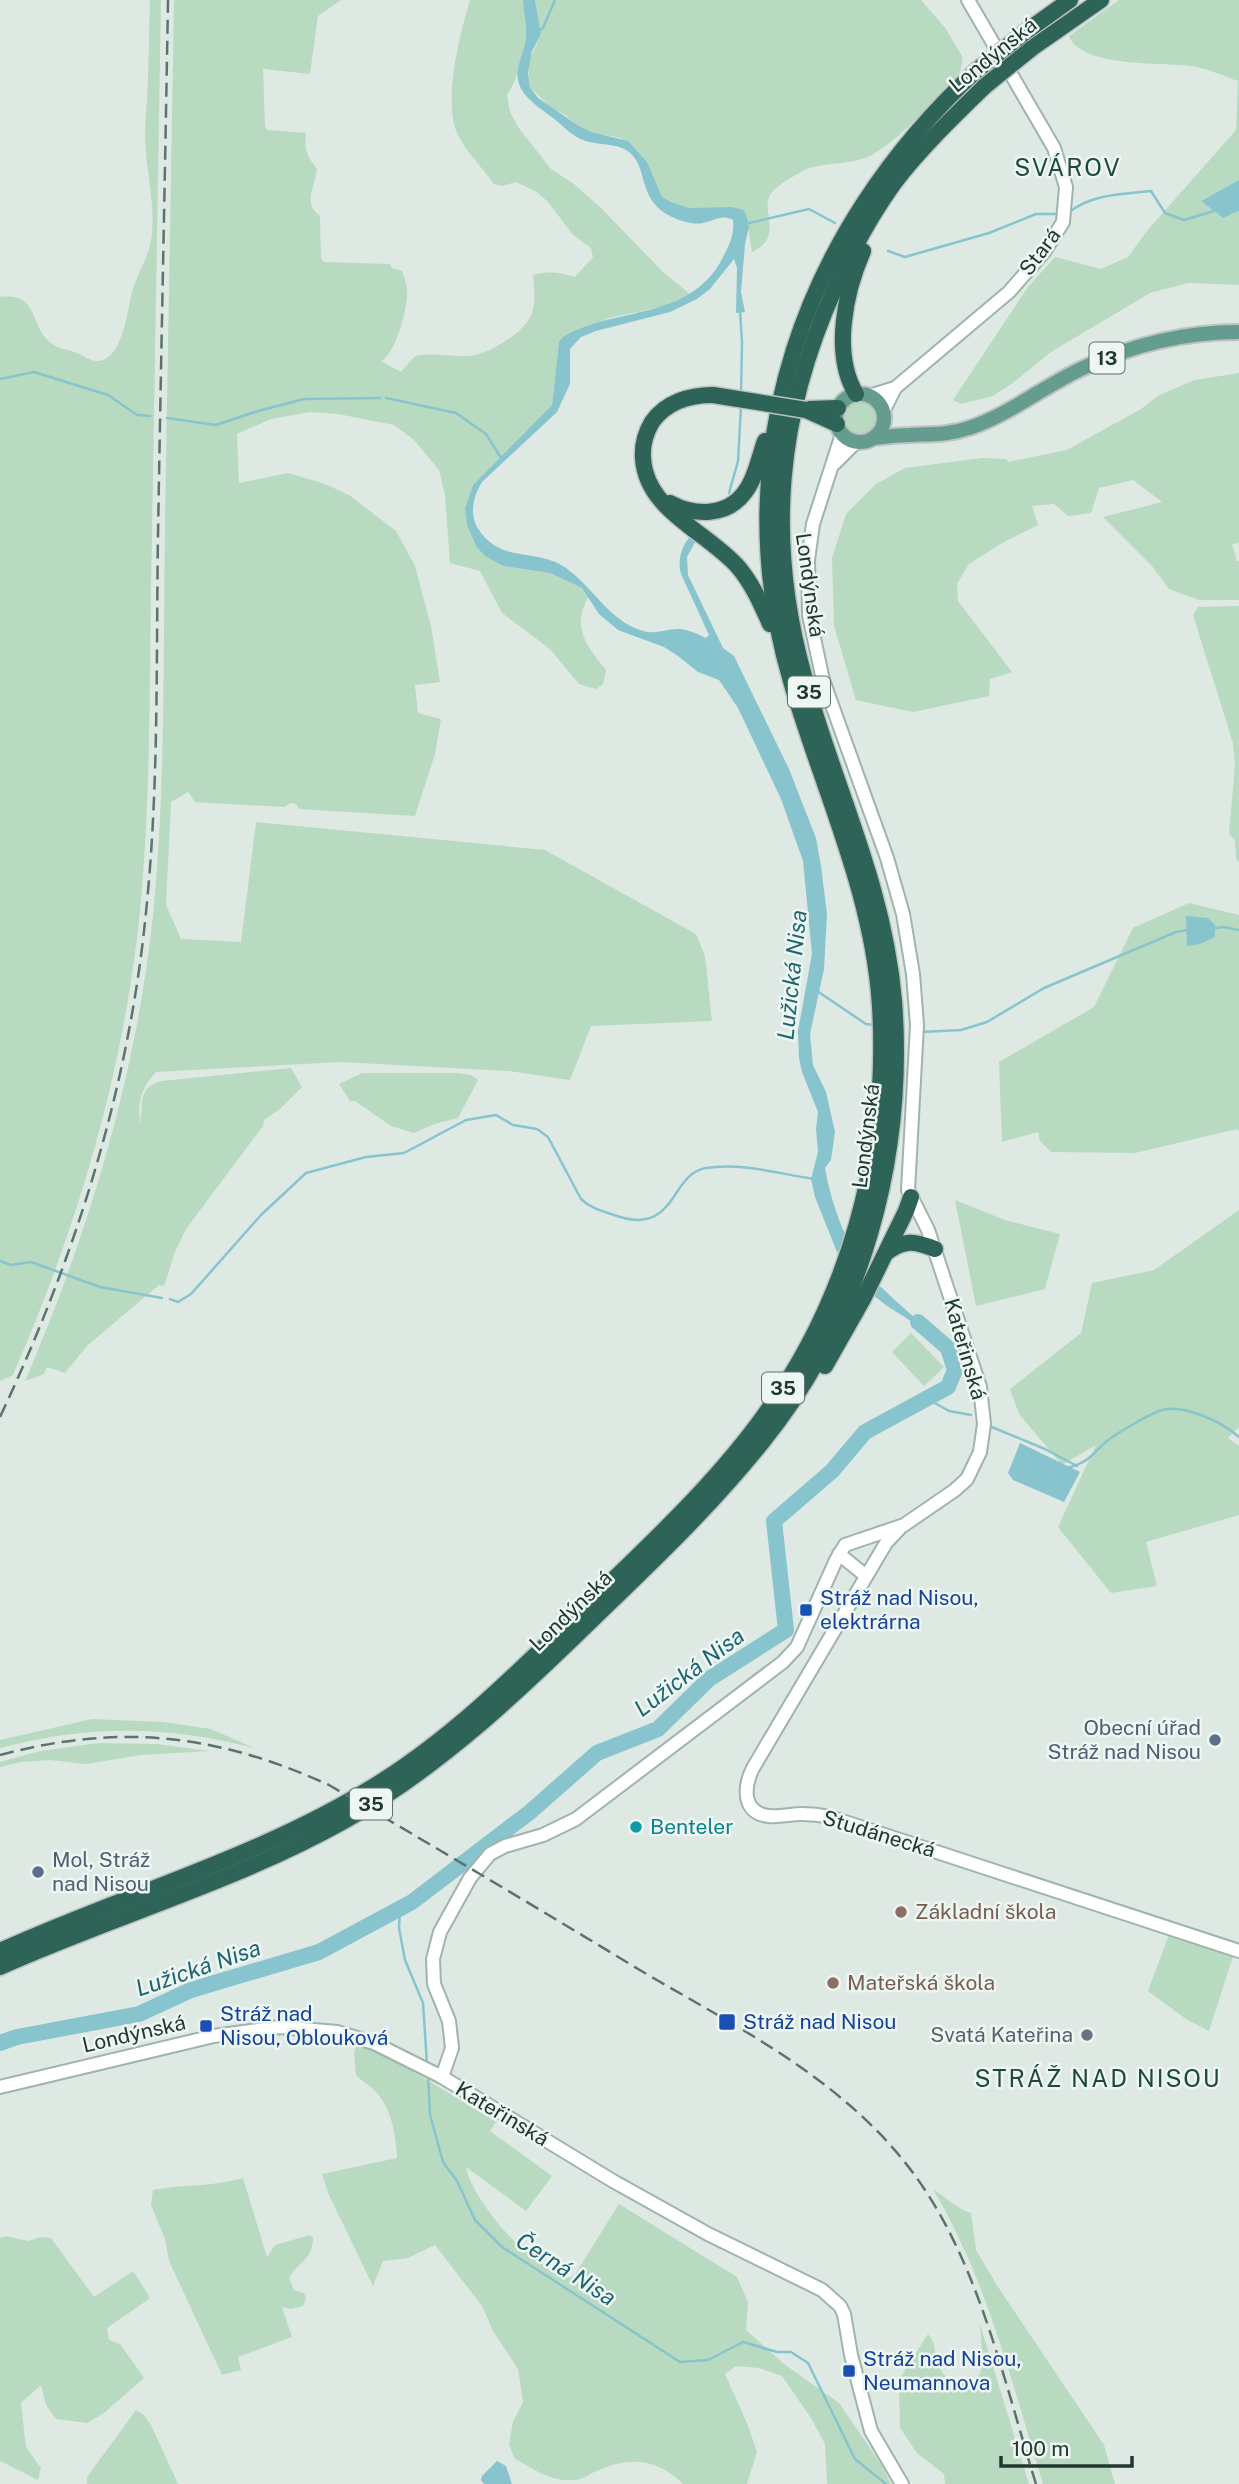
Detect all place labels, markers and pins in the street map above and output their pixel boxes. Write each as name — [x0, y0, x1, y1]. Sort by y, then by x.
place label: Stráž nad Nisou, elektrárna — [820, 1585, 979, 1634]
marker: Stráž nad Nisou, elektrárna — [798, 1602, 814, 1618]
place label: Obecní úřad Stráž nad Nisou — [1048, 1715, 1201, 1764]
marker: Obecní úřad Stráž nad Nisou — [1207, 1732, 1223, 1748]
place label: Benteler — [650, 1814, 733, 1839]
marker: Benteler — [628, 1819, 644, 1835]
place label: Mol, Stráž nad Nisou — [52, 1847, 150, 1896]
marker: Mol, Stráž nad Nisou — [30, 1864, 46, 1880]
place label: Základní škola — [915, 1899, 1056, 1924]
marker: Základní škola — [893, 1904, 909, 1920]
place label: Mateřská škola — [847, 1970, 995, 1995]
marker: Mateřská škola — [825, 1975, 841, 1991]
place label: Stráž nad Nisou, Oblouková — [220, 2001, 388, 2050]
place label: Stráž nad Nisou — [743, 2009, 896, 2034]
marker: Stráž nad Nisou — [717, 2012, 737, 2032]
marker: Stráž nad Nisou, Oblouková — [198, 2018, 214, 2034]
place label: Svatá Kateřina — [930, 2022, 1073, 2047]
marker: Svatá Kateřina — [1079, 2027, 1095, 2043]
place label: Stráž nad Nisou, Neumannova — [863, 2346, 1022, 2395]
marker: Stráž nad Nisou, Neumannova — [841, 2363, 857, 2379]

